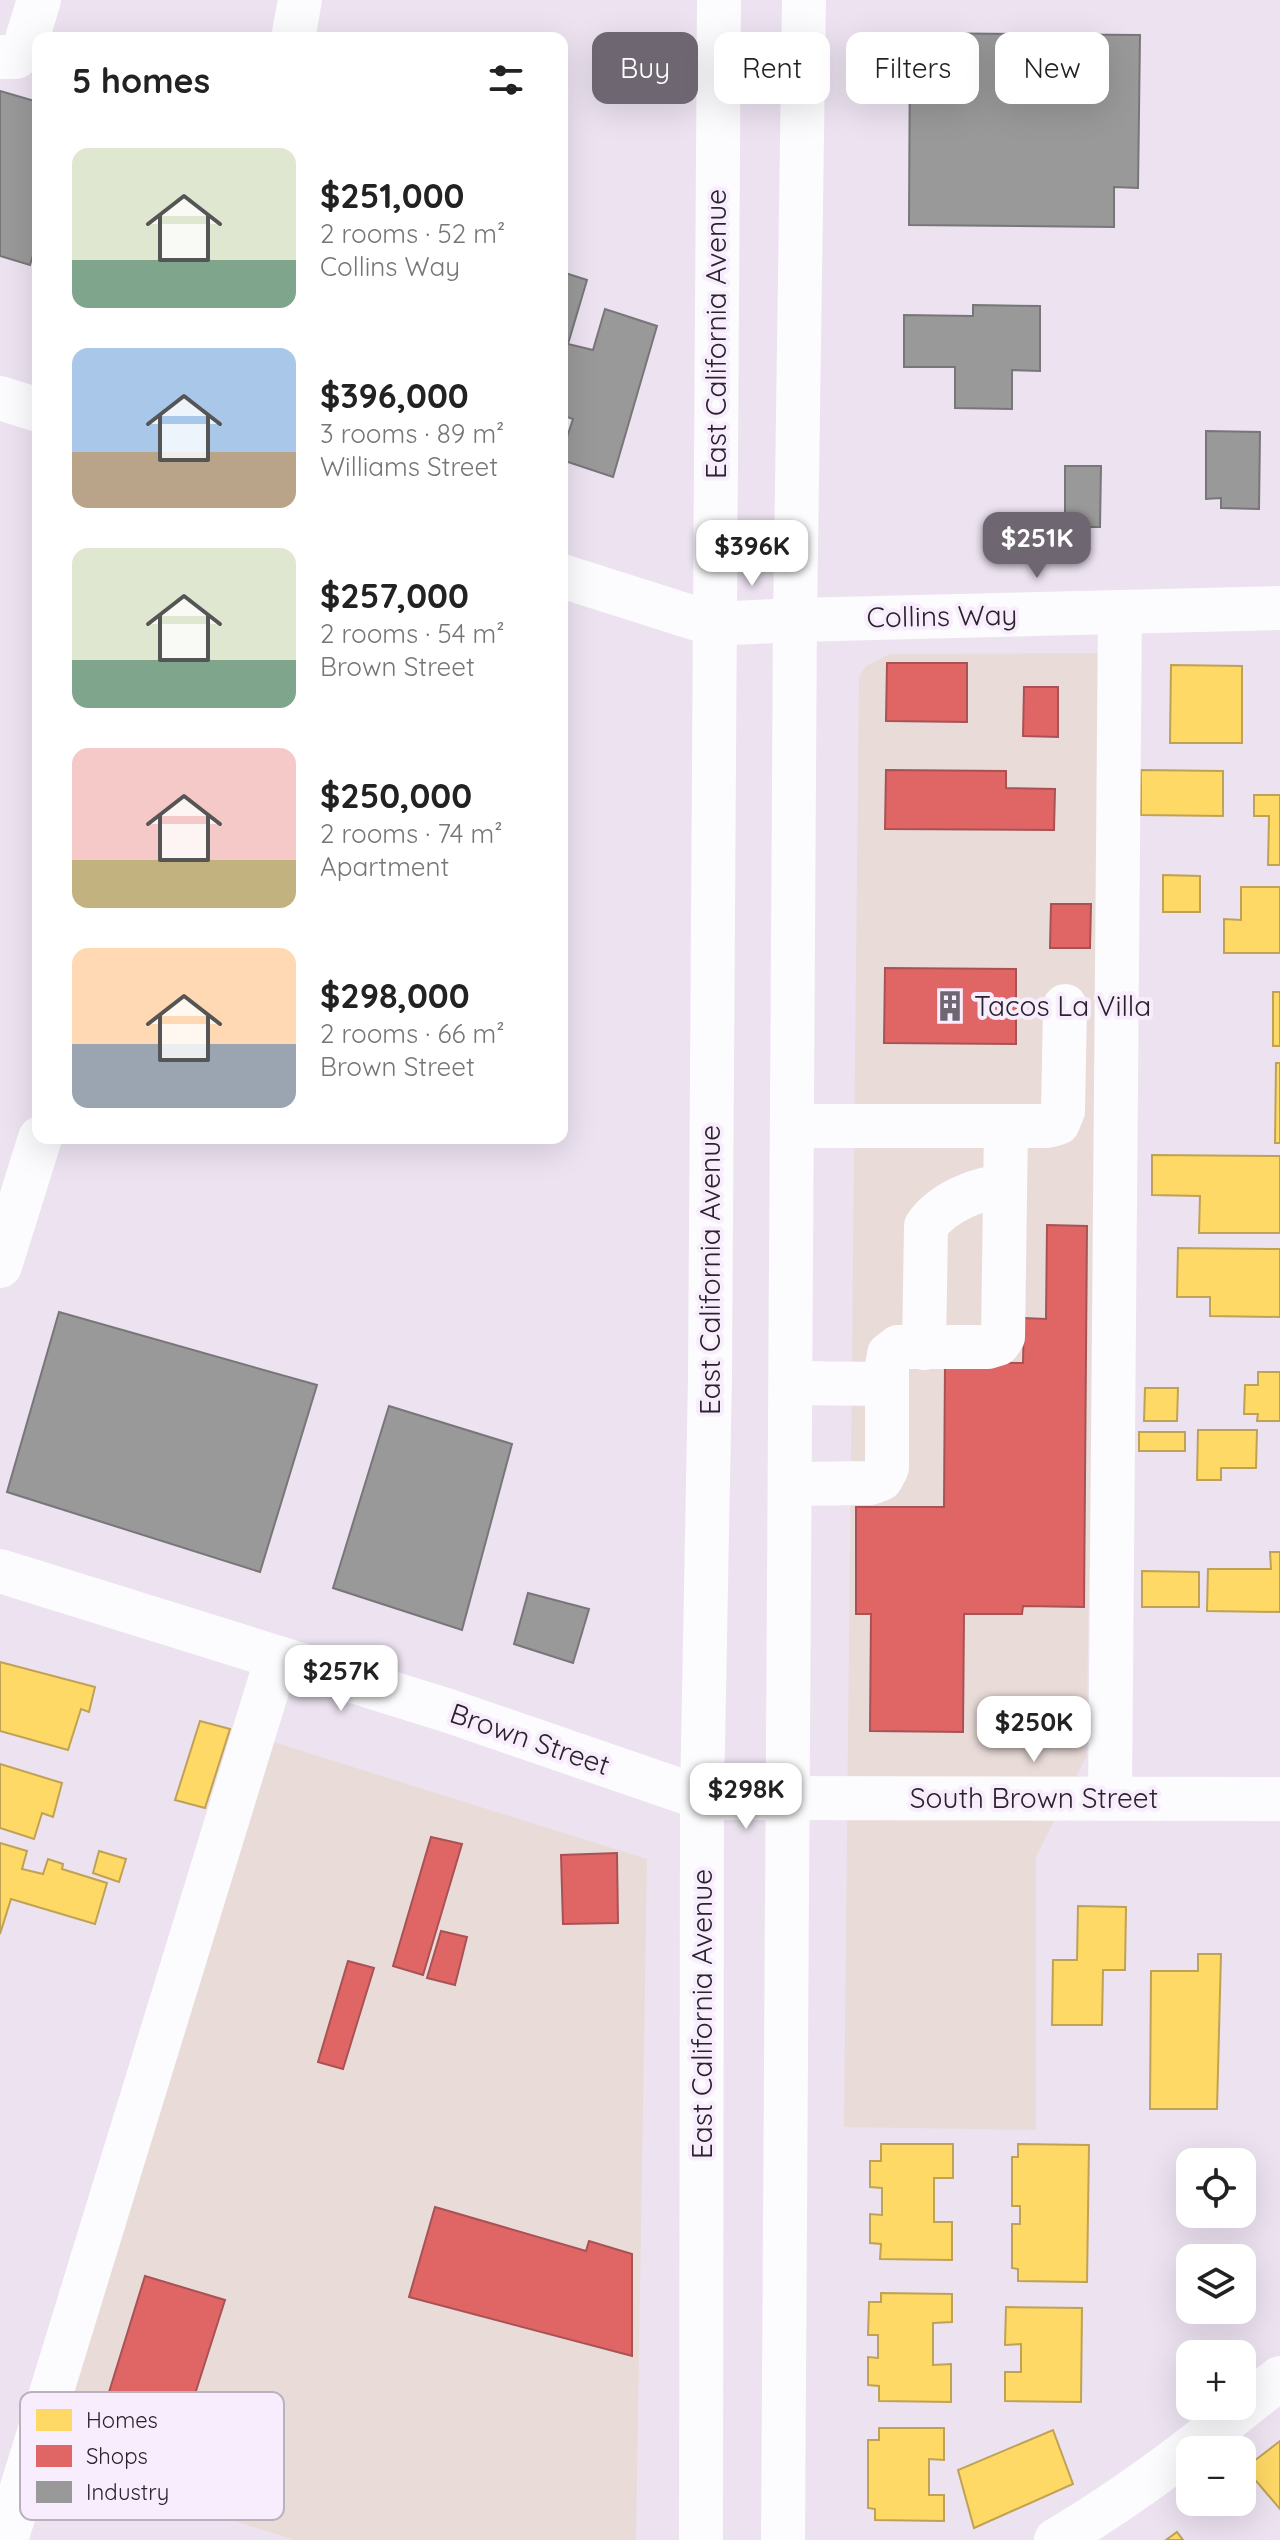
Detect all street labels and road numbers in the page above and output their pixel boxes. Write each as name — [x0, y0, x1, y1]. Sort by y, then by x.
street label: East California Avenue — [698, 189, 733, 479]
street label: Collins Way — [866, 597, 1018, 634]
street label: East California Avenue — [692, 1125, 727, 1415]
street label: Brown Street — [446, 1695, 615, 1782]
street label: South Brown Street — [910, 1780, 1158, 1815]
street label: East California Avenue — [684, 1869, 719, 2159]

